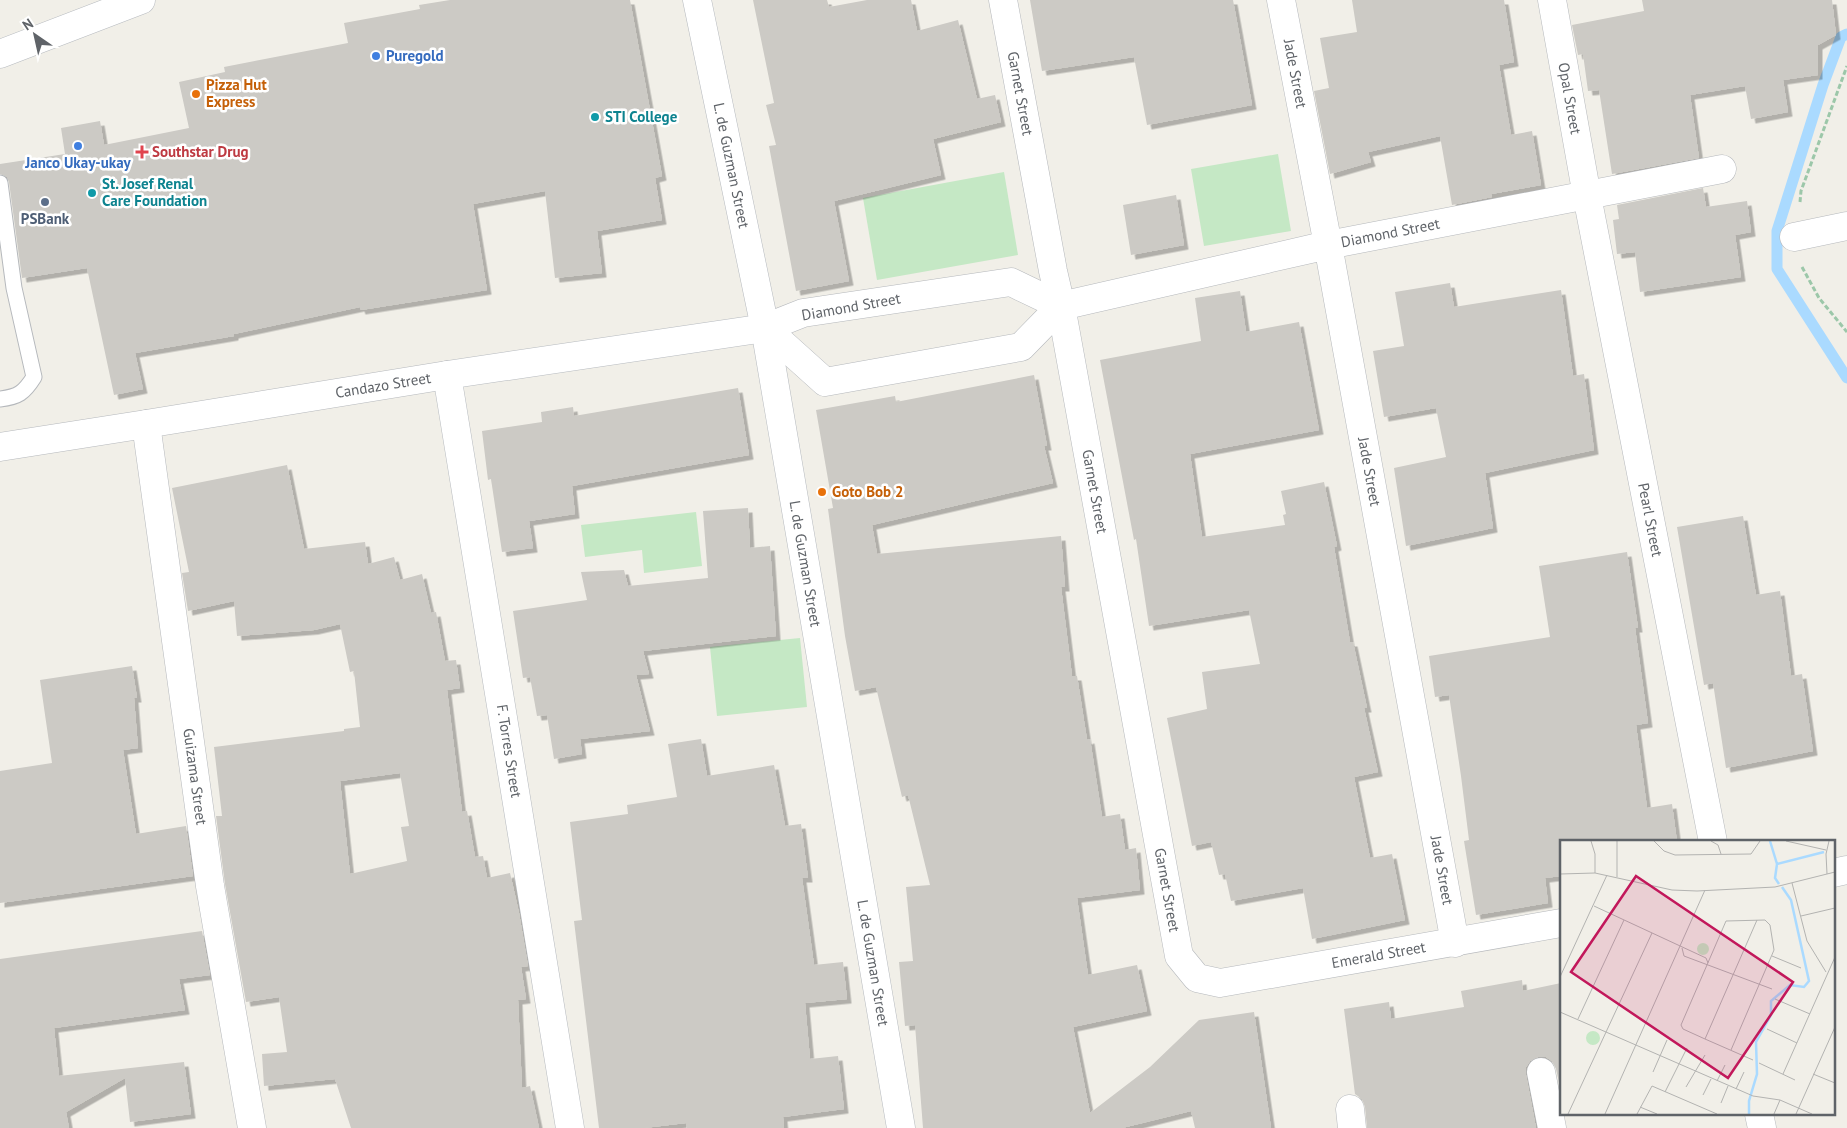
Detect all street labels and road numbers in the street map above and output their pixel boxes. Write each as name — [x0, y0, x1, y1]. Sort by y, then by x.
street label: Jade Street — [1280, 36, 1312, 110]
street label: Garnet Street — [1004, 50, 1038, 137]
street label: Opal Street — [1554, 61, 1586, 136]
street label: L. de Guzman Street — [710, 101, 754, 230]
street label: Diamond Street — [1339, 214, 1441, 251]
street label: Diamond Street — [800, 288, 902, 325]
street label: Candazo Street — [334, 368, 432, 402]
street label: Jade Street — [1354, 435, 1385, 508]
street label: Garnet Street — [1078, 448, 1112, 535]
street label: Pearl Street — [1634, 481, 1667, 558]
street label: L. de Guzman Street — [785, 499, 826, 628]
street label: F. Torres Street — [493, 703, 526, 799]
street label: Guizama Street — [179, 727, 211, 826]
street label: Jade Street — [1426, 833, 1458, 906]
street label: Garnet Street — [1151, 846, 1184, 933]
street label: L. de Guzman Street — [853, 898, 894, 1027]
street label: Emerald Street — [1330, 937, 1427, 972]

